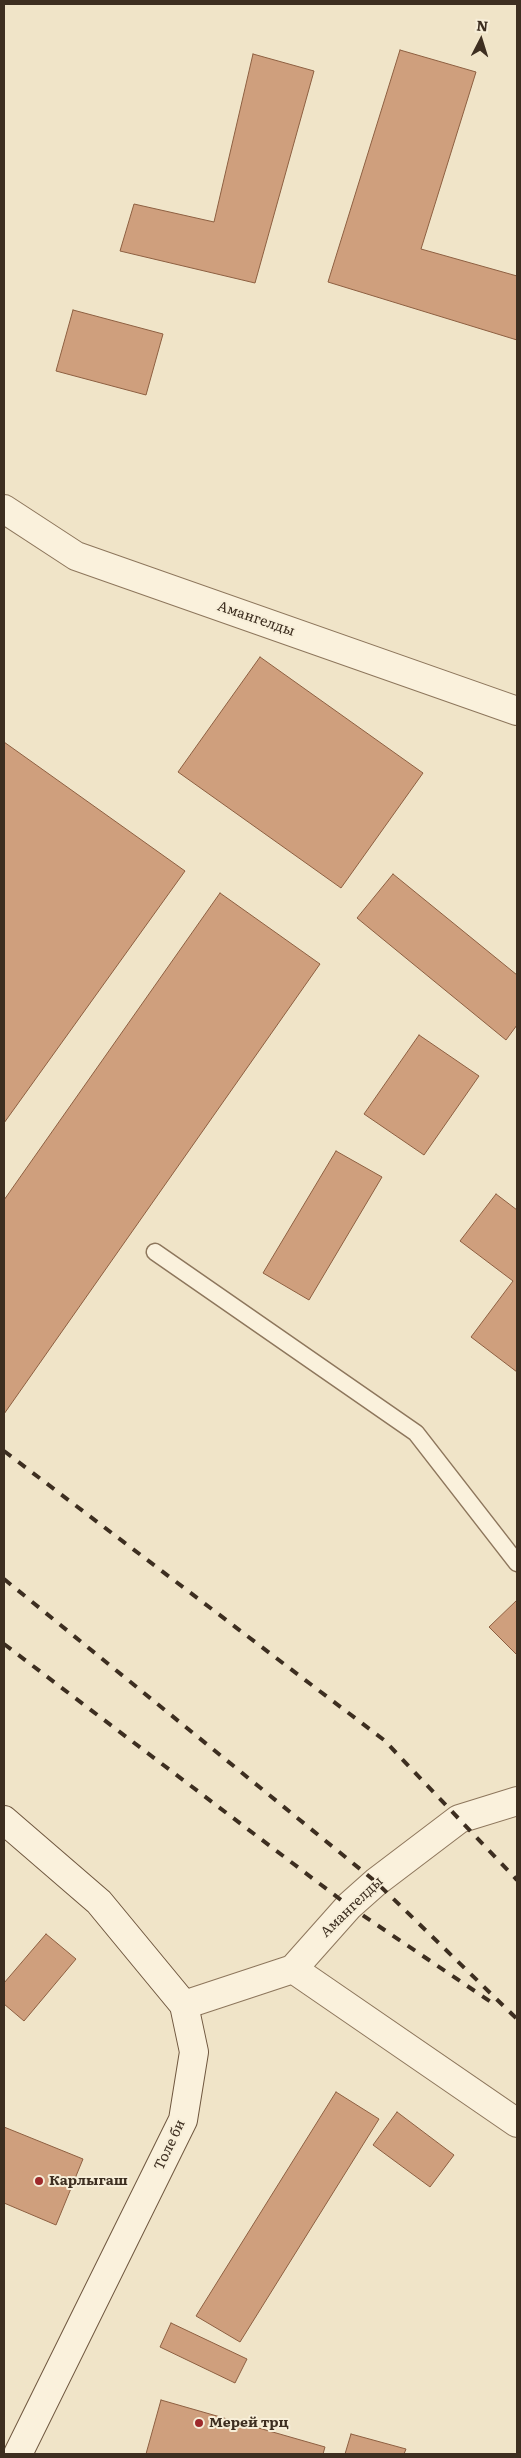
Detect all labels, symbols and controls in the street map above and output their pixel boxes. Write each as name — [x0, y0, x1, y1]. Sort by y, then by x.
north arrow — [456, 15, 506, 65]
text: N — [476, 15, 489, 36]
street label: Амангелды — [215, 598, 297, 640]
street label: Амангелды — [317, 1873, 387, 1941]
street label: Толе би — [151, 2117, 189, 2173]
place label: Карлыгаш — [49, 2173, 128, 2189]
marker: Карлыгаш — [33, 2175, 45, 2187]
place label: Мерей трц — [209, 2415, 289, 2431]
marker: Мерей трц — [193, 2417, 205, 2429]

